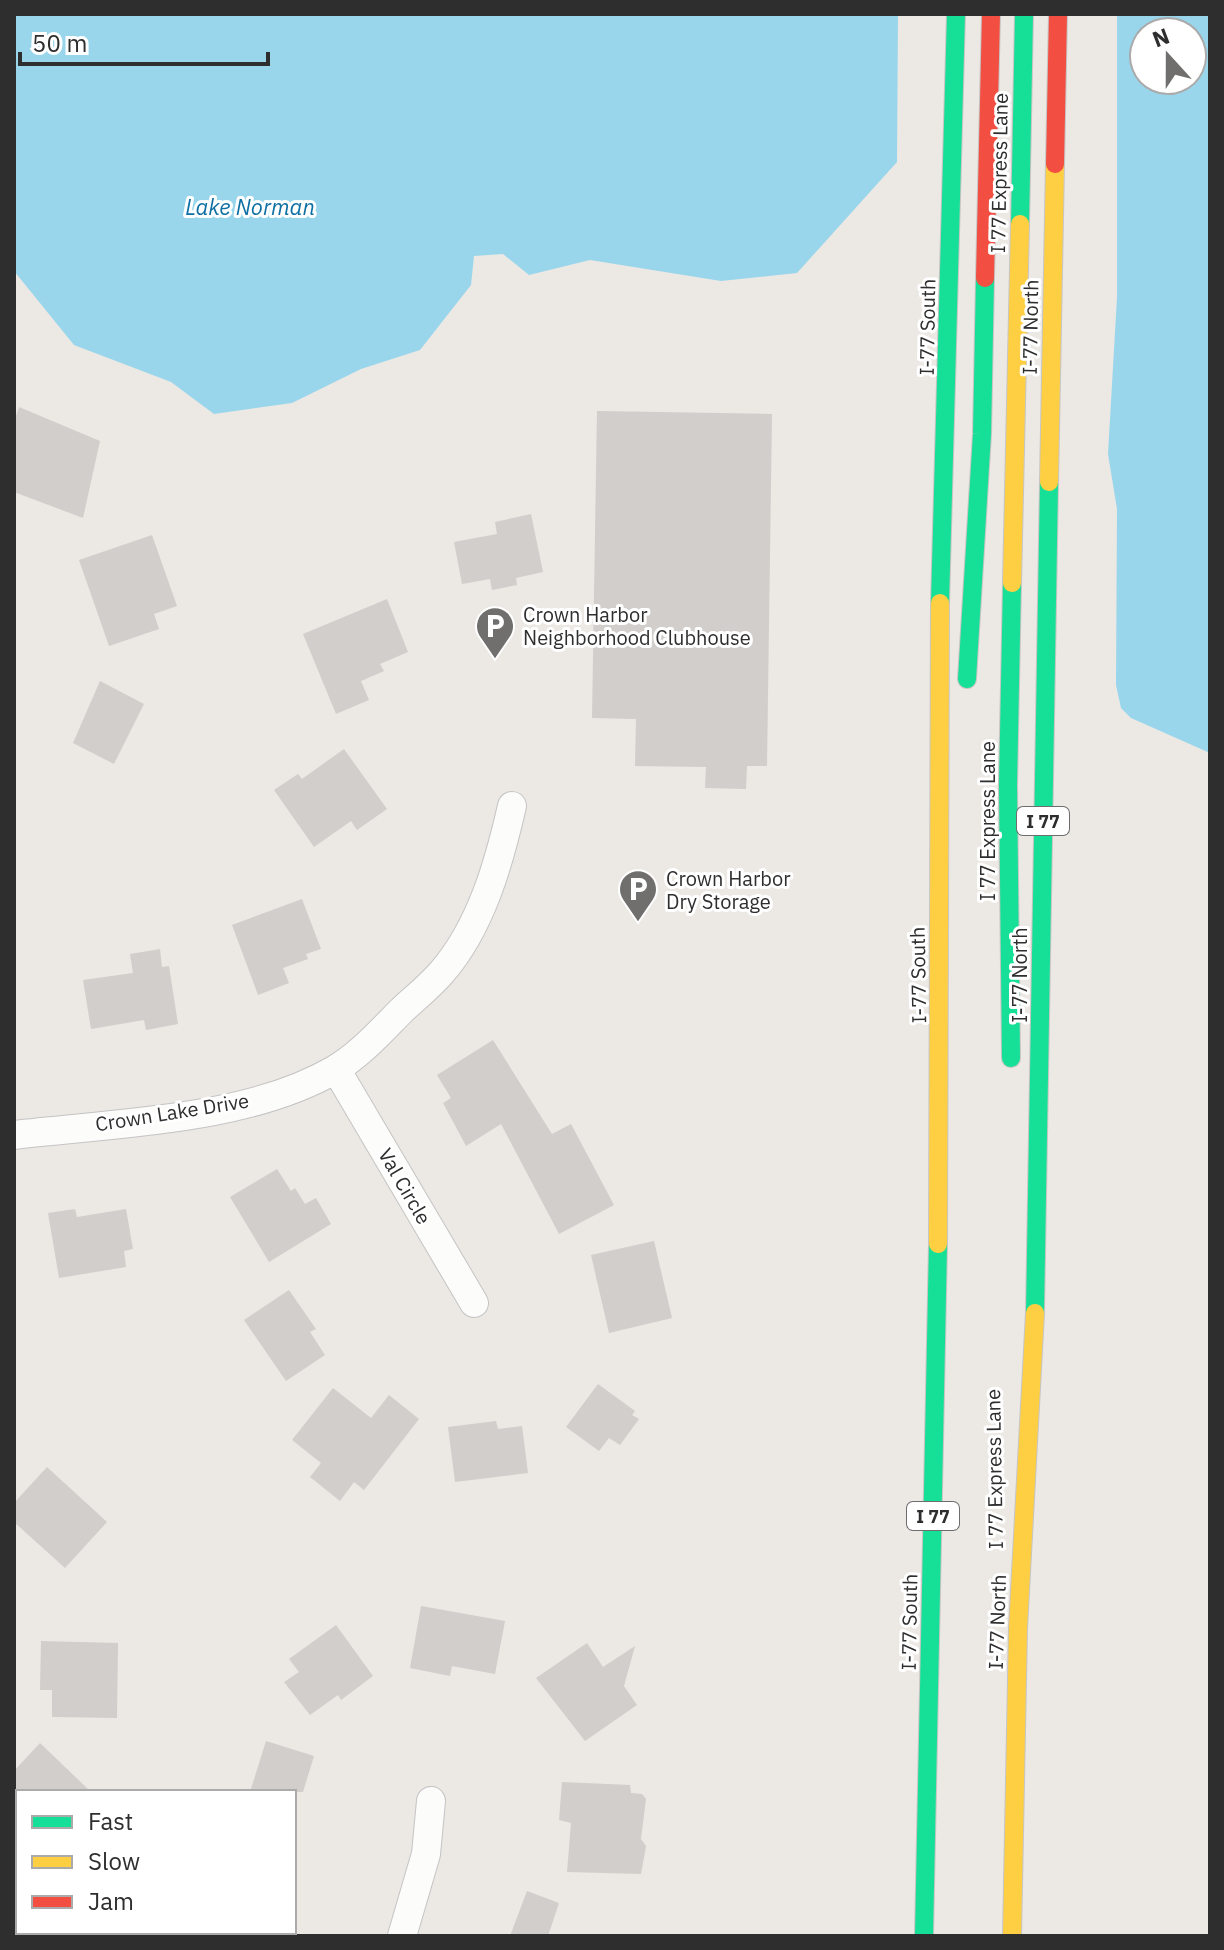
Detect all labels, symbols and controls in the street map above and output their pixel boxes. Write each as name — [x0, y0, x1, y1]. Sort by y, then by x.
scale bar — [20, 16, 268, 66]
north arrow — [1128, 16, 1208, 96]
text: N — [1148, 20, 1173, 53]
text: 50 m — [32, 27, 87, 59]
street label: I 77 Express Lane — [984, 93, 1014, 253]
water label: Lake Norman — [185, 192, 315, 221]
street label: I-77 South — [913, 278, 941, 376]
street label: I-77 North — [1016, 279, 1044, 375]
place label: Crown Harbor Neighborhood Clubhouse — [523, 601, 751, 651]
parking icon: Crown Harbor Neighborhood Clubhouse — [474, 605, 516, 660]
street label: I 77 Express Lane — [974, 741, 1001, 901]
road number: I 77 — [1017, 807, 1069, 835]
place label: Crown Harbor Dry Storage — [666, 865, 791, 915]
parking icon: Crown Harbor Dry Storage — [617, 868, 659, 923]
street label: I-77 South — [904, 926, 932, 1024]
street label: I-77 North — [1006, 927, 1033, 1023]
street label: Crown Lake Drive — [93, 1087, 251, 1137]
street label: Val Circle — [372, 1143, 438, 1229]
street label: I 77 Express Lane — [979, 1389, 1009, 1549]
road number: I 77 — [907, 1502, 959, 1530]
street label: I-77 South — [895, 1573, 923, 1671]
street label: I-77 North — [982, 1574, 1012, 1670]
legend — [16, 1790, 296, 1934]
text: Fast — [88, 1805, 133, 1837]
text: Slow — [88, 1845, 140, 1877]
text: Jam — [88, 1885, 134, 1917]

